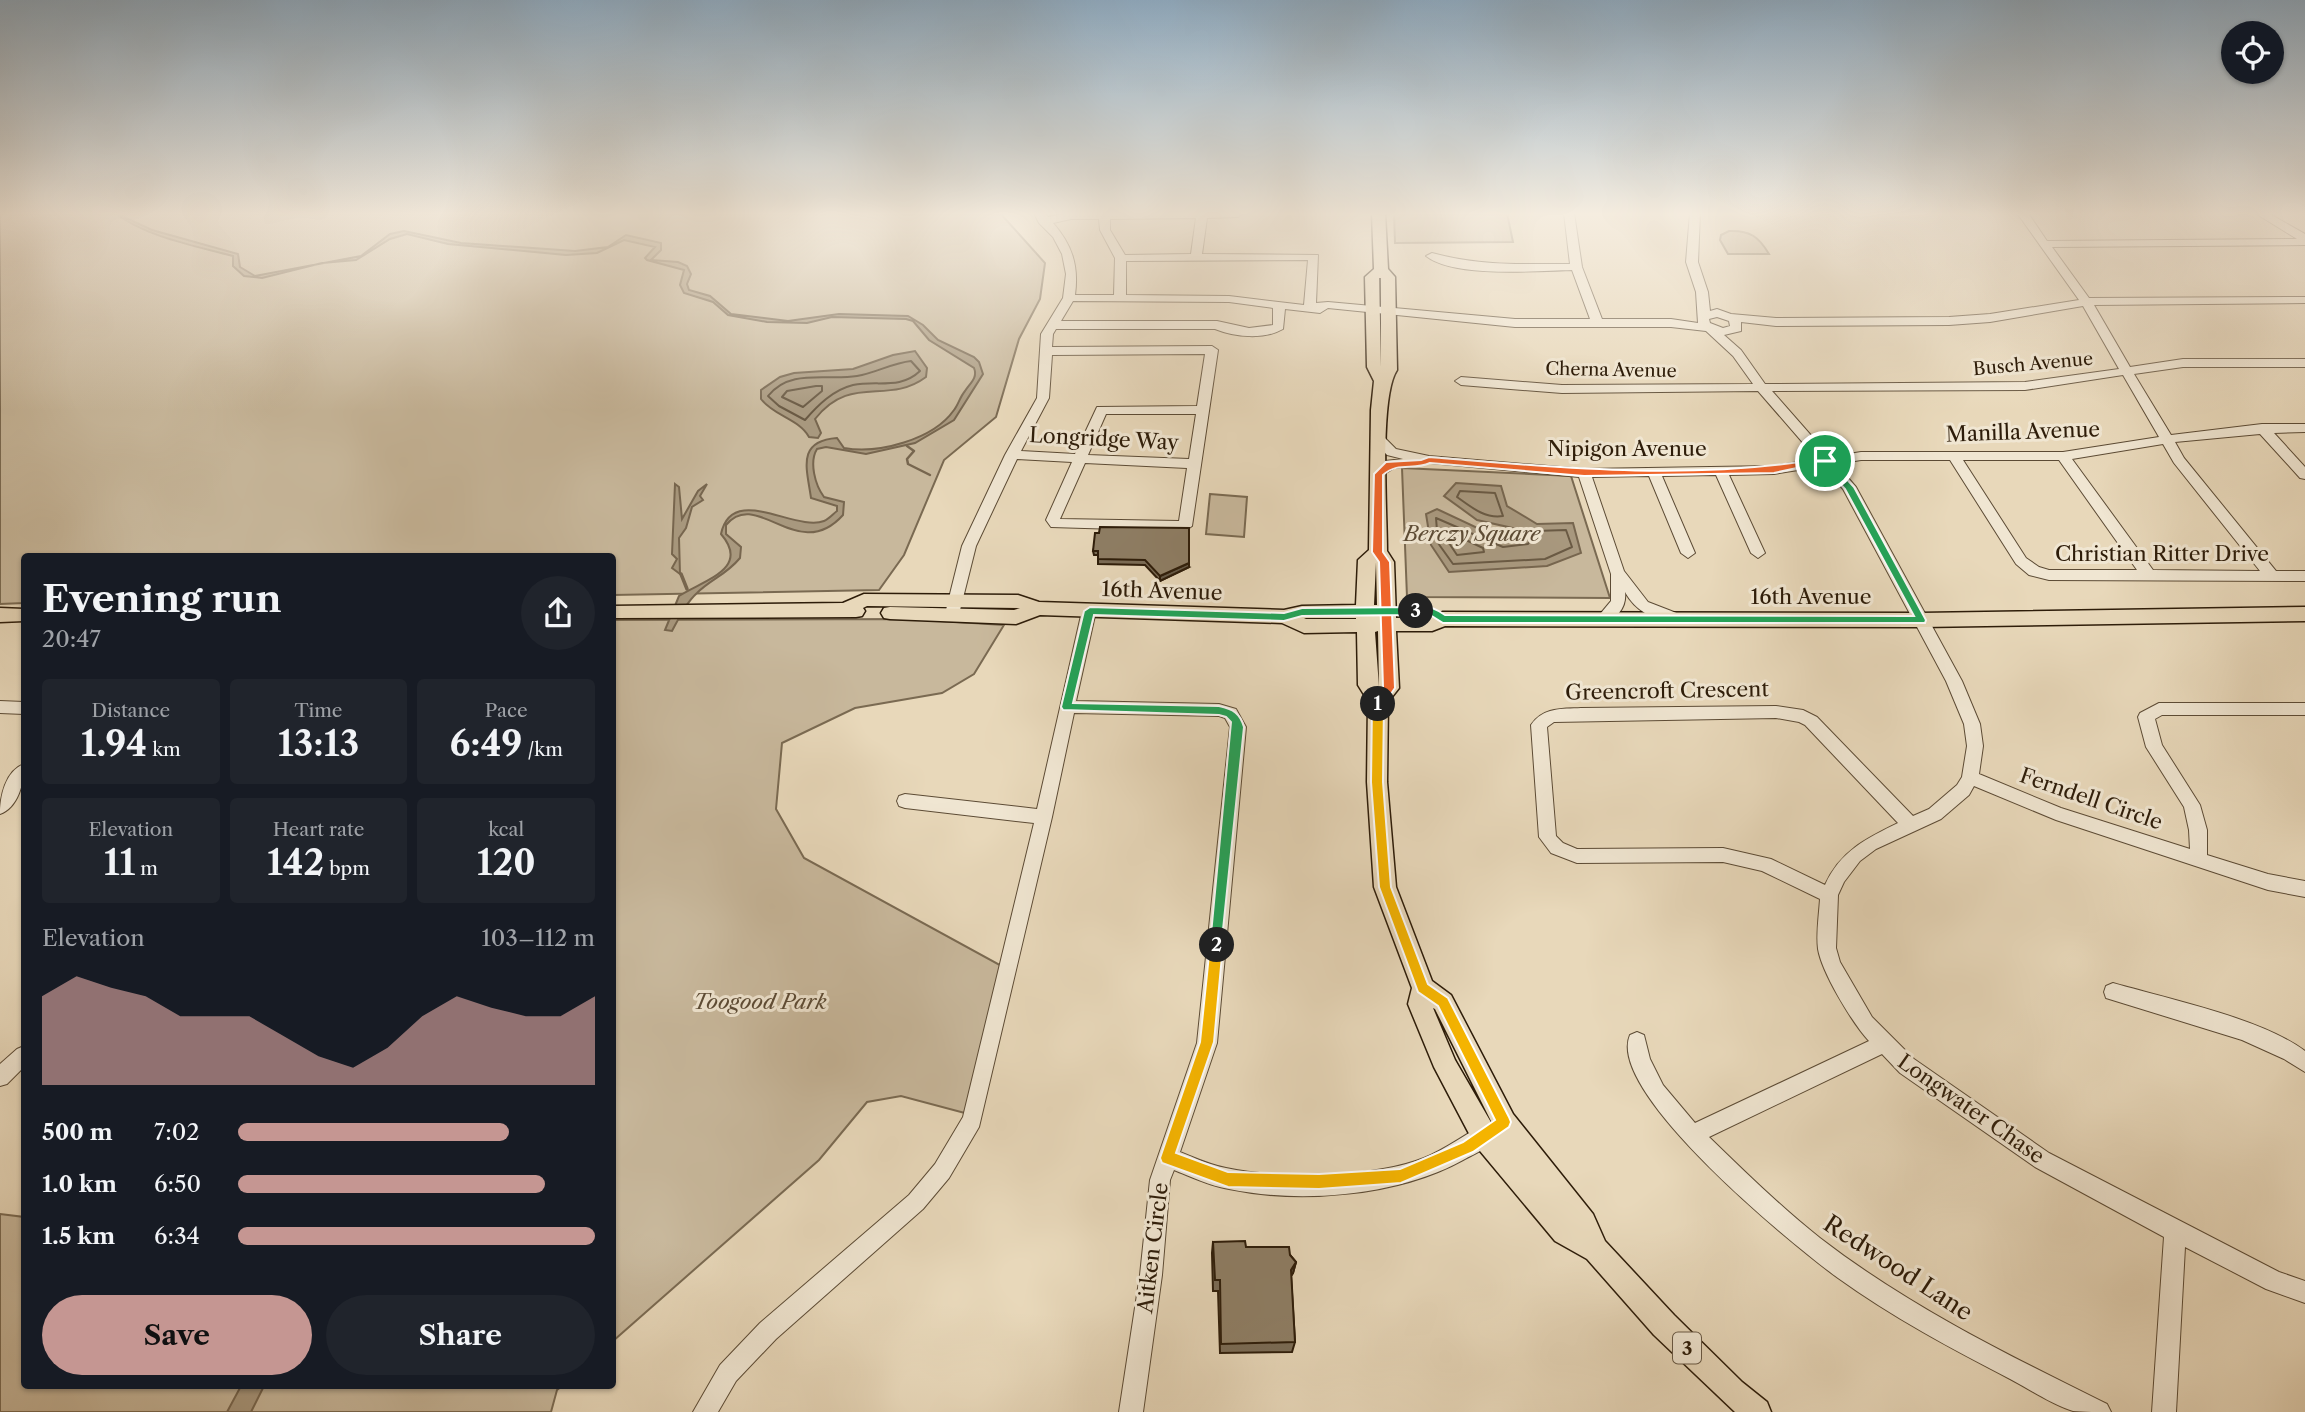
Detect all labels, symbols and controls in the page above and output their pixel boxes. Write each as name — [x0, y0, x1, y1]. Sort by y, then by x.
map controls — [2221, 21, 2284, 84]
button: locate — [2221, 21, 2284, 84]
street label: Busch Avenue — [1972, 348, 2094, 380]
street label: Cherna Avenue — [1545, 358, 1677, 382]
street label: Manilla Avenue — [1945, 416, 2101, 447]
street label: Longridge Way — [1029, 422, 1180, 455]
pin — [1795, 431, 1855, 491]
street label: Nipigon Avenue — [1547, 436, 1707, 461]
icon: arrive — [1806, 442, 1844, 480]
park label: Berczy Square — [1402, 521, 1541, 546]
street label: Christian Ritter Drive — [2055, 541, 2269, 566]
text: Evening run — [42, 575, 282, 622]
button: share — [521, 576, 595, 650]
street label: 16th Avenue — [1101, 576, 1223, 605]
street label: 16th Avenue — [1750, 584, 1872, 609]
pin: 3 — [1398, 594, 1434, 628]
text: 3 — [1410, 599, 1421, 622]
text: 20:47 — [42, 625, 101, 653]
street label: Greencroft Crescent — [1565, 676, 1770, 705]
pin: 1 — [1360, 686, 1396, 722]
text: 1 — [1373, 692, 1382, 715]
text: Distance — [92, 699, 170, 722]
text: Time — [294, 699, 343, 722]
text: Pace — [485, 699, 528, 722]
text: 1.94 — [81, 722, 147, 765]
text: 13:13 — [278, 722, 359, 765]
text: 6:49 — [449, 722, 522, 765]
text: km — [147, 738, 181, 761]
text: /km — [522, 738, 563, 761]
street label: Ferndell Circle — [2017, 762, 2166, 835]
text: Elevation — [88, 818, 173, 841]
text: Heart rate — [273, 818, 364, 841]
text: kcal — [488, 818, 524, 841]
text: 11 — [104, 841, 135, 884]
text: 142 — [267, 841, 324, 884]
text: 120 — [477, 841, 536, 884]
text: m — [135, 857, 158, 880]
text: bpm — [324, 857, 370, 880]
text: Elevation — [42, 924, 145, 952]
text: 103–112 m — [481, 924, 595, 952]
pin: 2 — [1200, 928, 1234, 962]
text: 2 — [1211, 933, 1222, 956]
park label: Toogood Park — [693, 989, 827, 1014]
street label: Longwater Chase — [1893, 1049, 2049, 1169]
text: 500 m — [42, 1118, 113, 1146]
text: 7:02 — [154, 1118, 200, 1146]
text: 1.0 km — [42, 1170, 117, 1198]
text: 6:50 — [154, 1170, 201, 1198]
street label: Aitken Circle — [1132, 1181, 1173, 1316]
street label: Redwood Lane — [1818, 1209, 1978, 1327]
text: 1.5 km — [42, 1222, 115, 1250]
text: 6:34 — [154, 1222, 200, 1250]
button: Save — [42, 1295, 312, 1375]
button: Share — [326, 1295, 595, 1375]
road number: 3 — [1673, 1332, 1701, 1364]

